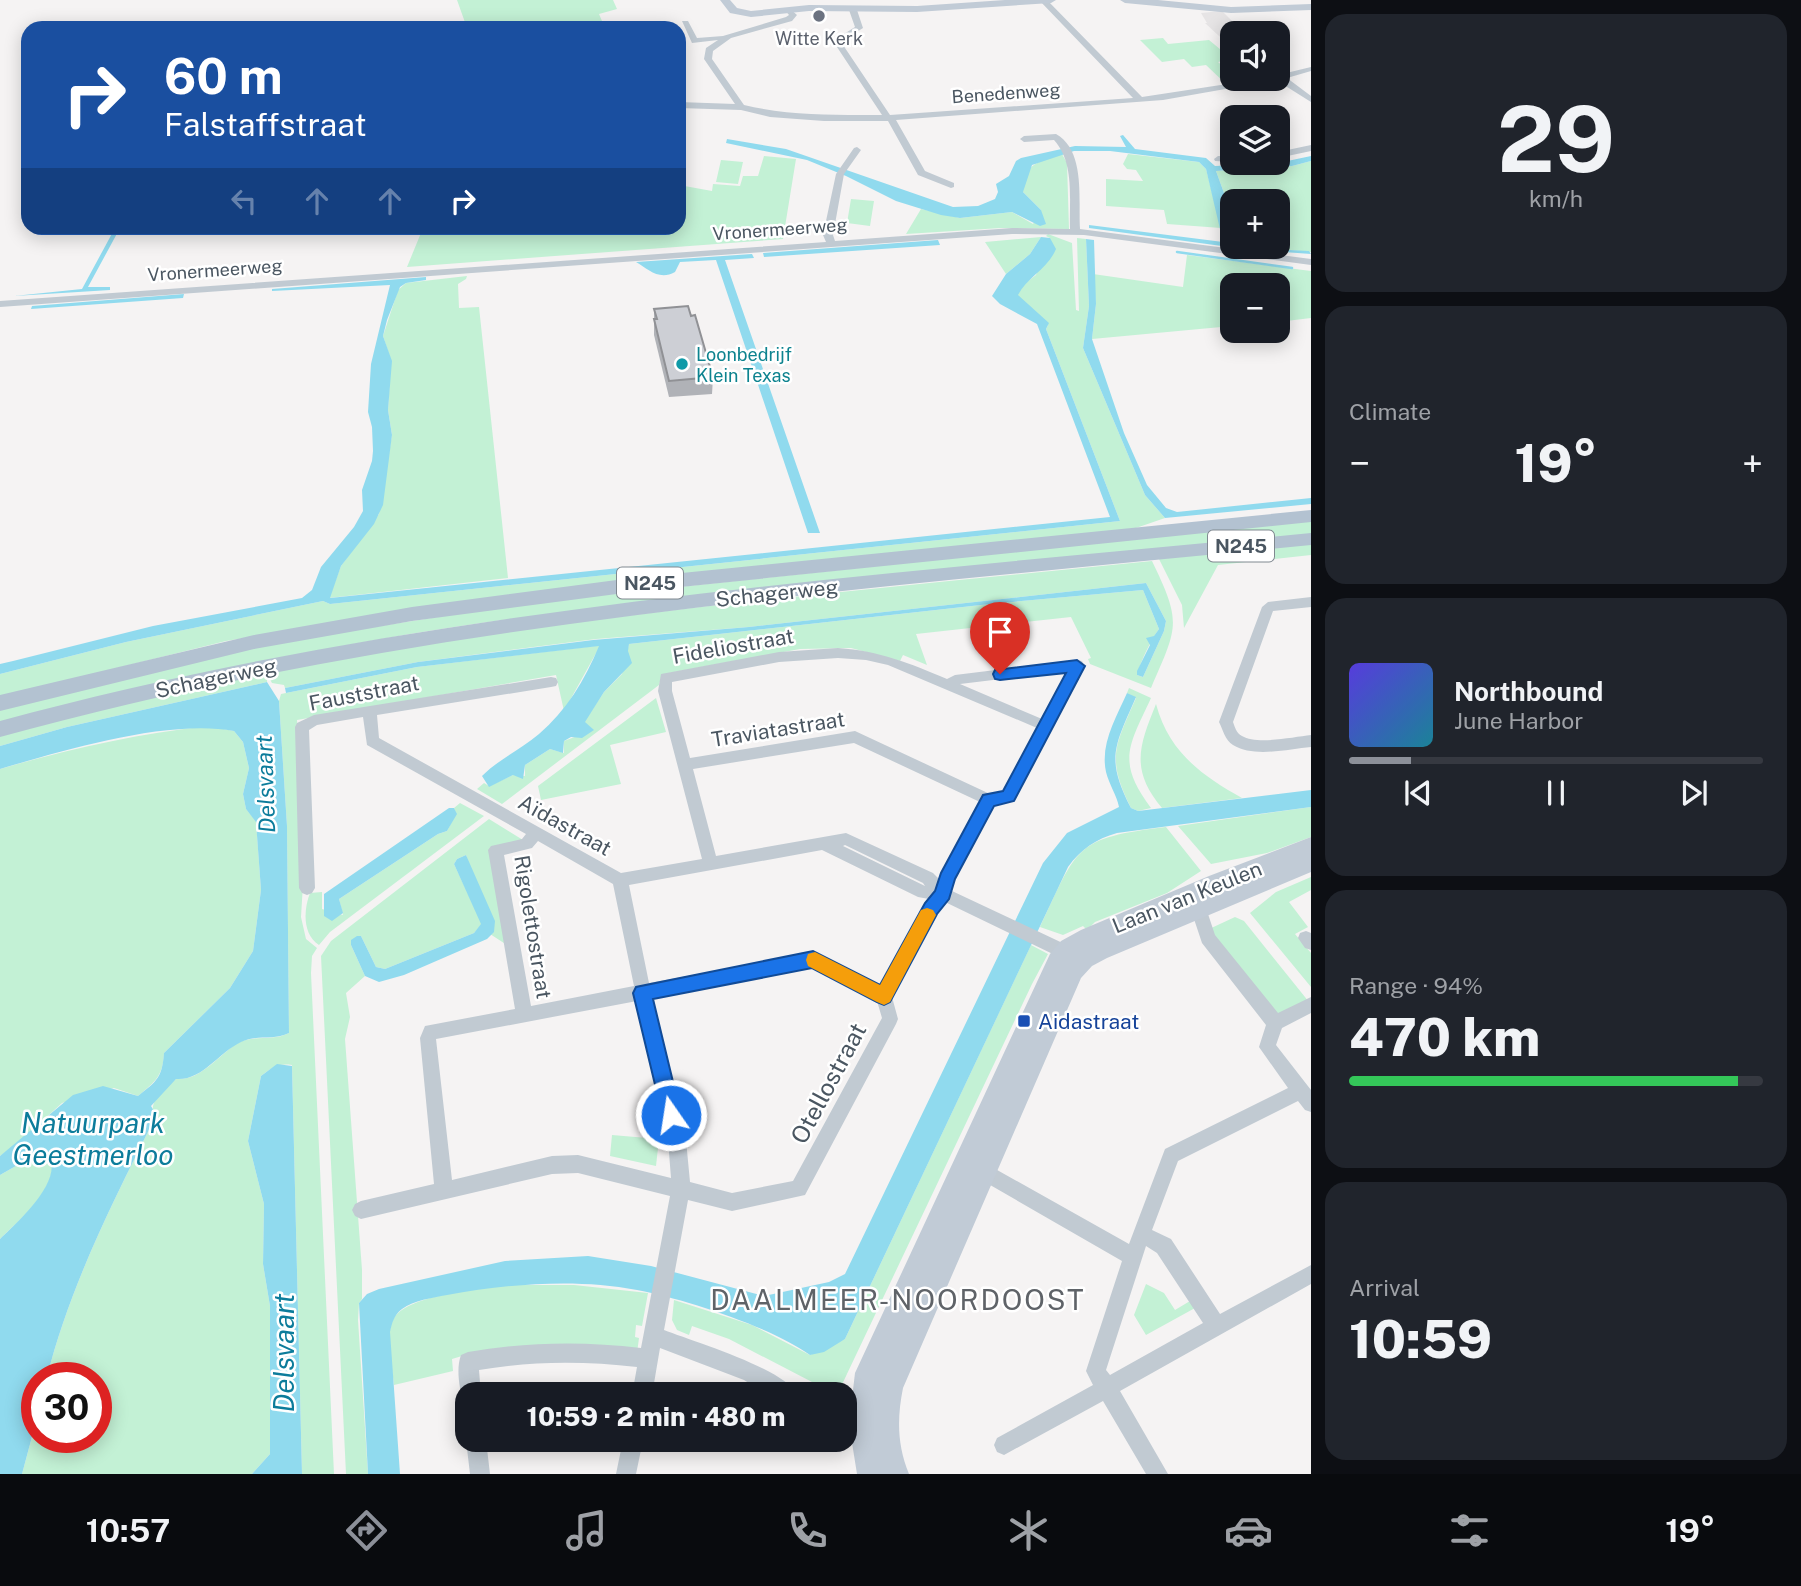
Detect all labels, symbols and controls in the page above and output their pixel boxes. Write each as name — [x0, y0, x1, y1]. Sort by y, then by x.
marker: Witte Kerk — [811, 8, 827, 24]
map controls — [1220, 21, 1290, 343]
button: sound — [1220, 21, 1290, 91]
place label: Witte Kerk — [775, 28, 863, 49]
text: 60 m — [164, 47, 283, 105]
icon: right — [49, 49, 140, 140]
street label: Benedenweg — [951, 79, 1061, 107]
text: 29 — [1497, 86, 1615, 192]
button: layers — [1220, 105, 1290, 175]
text: Falstaffstraat — [164, 106, 367, 143]
icon: left — [225, 182, 263, 220]
icon: ahead — [298, 182, 336, 220]
icon: ahead — [371, 182, 409, 220]
icon: right — [444, 182, 482, 220]
text: km/h — [1529, 185, 1583, 212]
button: + — [1220, 189, 1290, 259]
street label: Vronermeerweg — [712, 214, 848, 244]
street label: Vronermeerweg — [147, 255, 283, 285]
button: − — [1220, 273, 1290, 343]
place label: Loonbedrijf Klein Texas — [696, 344, 792, 386]
marker: Loonbedrijf Klein Texas — [674, 356, 690, 372]
text: Climate — [1349, 398, 1431, 425]
text: 19° — [1515, 433, 1597, 494]
text: − — [1349, 441, 1370, 486]
text: + — [1742, 441, 1763, 486]
road number: N245 — [1208, 530, 1274, 562]
road number: N245 — [617, 568, 683, 598]
street label: Schagerweg — [714, 574, 840, 612]
pin — [970, 602, 1030, 674]
icon: arrive — [981, 613, 1019, 651]
street label: Fideliostraat — [670, 623, 796, 669]
street label: Schagerweg — [153, 653, 279, 703]
street label: Fauststraat — [307, 670, 421, 716]
text: Northbound — [1454, 676, 1603, 707]
street label: Traviatastraat — [710, 706, 846, 752]
text: June Harbor — [1454, 707, 1583, 734]
water label: Delsvaart — [250, 734, 280, 833]
icon: previous — [1399, 774, 1437, 812]
icon: pause — [1537, 774, 1575, 812]
icon: next — [1675, 774, 1713, 812]
street label: Aïdastraat — [514, 789, 616, 861]
street label: Rigolettostraat — [509, 853, 557, 1001]
street label: Laan van Keulen — [1109, 856, 1265, 938]
text: Range · 94% — [1349, 972, 1483, 999]
text: 470 km — [1349, 1007, 1540, 1068]
place label: Aidastraat — [1038, 1009, 1139, 1034]
marker: Aidastraat — [1016, 1013, 1032, 1029]
street label: Otellostraat — [785, 1018, 871, 1148]
position arrow — [634, 1078, 708, 1152]
water label: Natuurpark Geestmerloo — [12, 1106, 174, 1171]
text: Arrival — [1349, 1274, 1420, 1301]
district label: DAALMEER-NOORDOOST — [710, 1283, 1086, 1316]
water label: Delsvaart — [267, 1293, 300, 1413]
text: 10:59 — [1349, 1309, 1492, 1370]
speed limit sign: 30 — [21, 1362, 112, 1453]
text: 10:59 · 2 min · 480 m — [527, 1401, 785, 1432]
icon: directions — [342, 1506, 391, 1555]
icon: music — [562, 1506, 611, 1555]
icon: phone — [783, 1506, 832, 1555]
icon: climate — [1004, 1506, 1053, 1555]
icon: car — [1224, 1506, 1273, 1555]
icon: filters — [1445, 1506, 1494, 1555]
text: 10:57 — [86, 1512, 170, 1549]
text: 19° — [1665, 1512, 1715, 1549]

